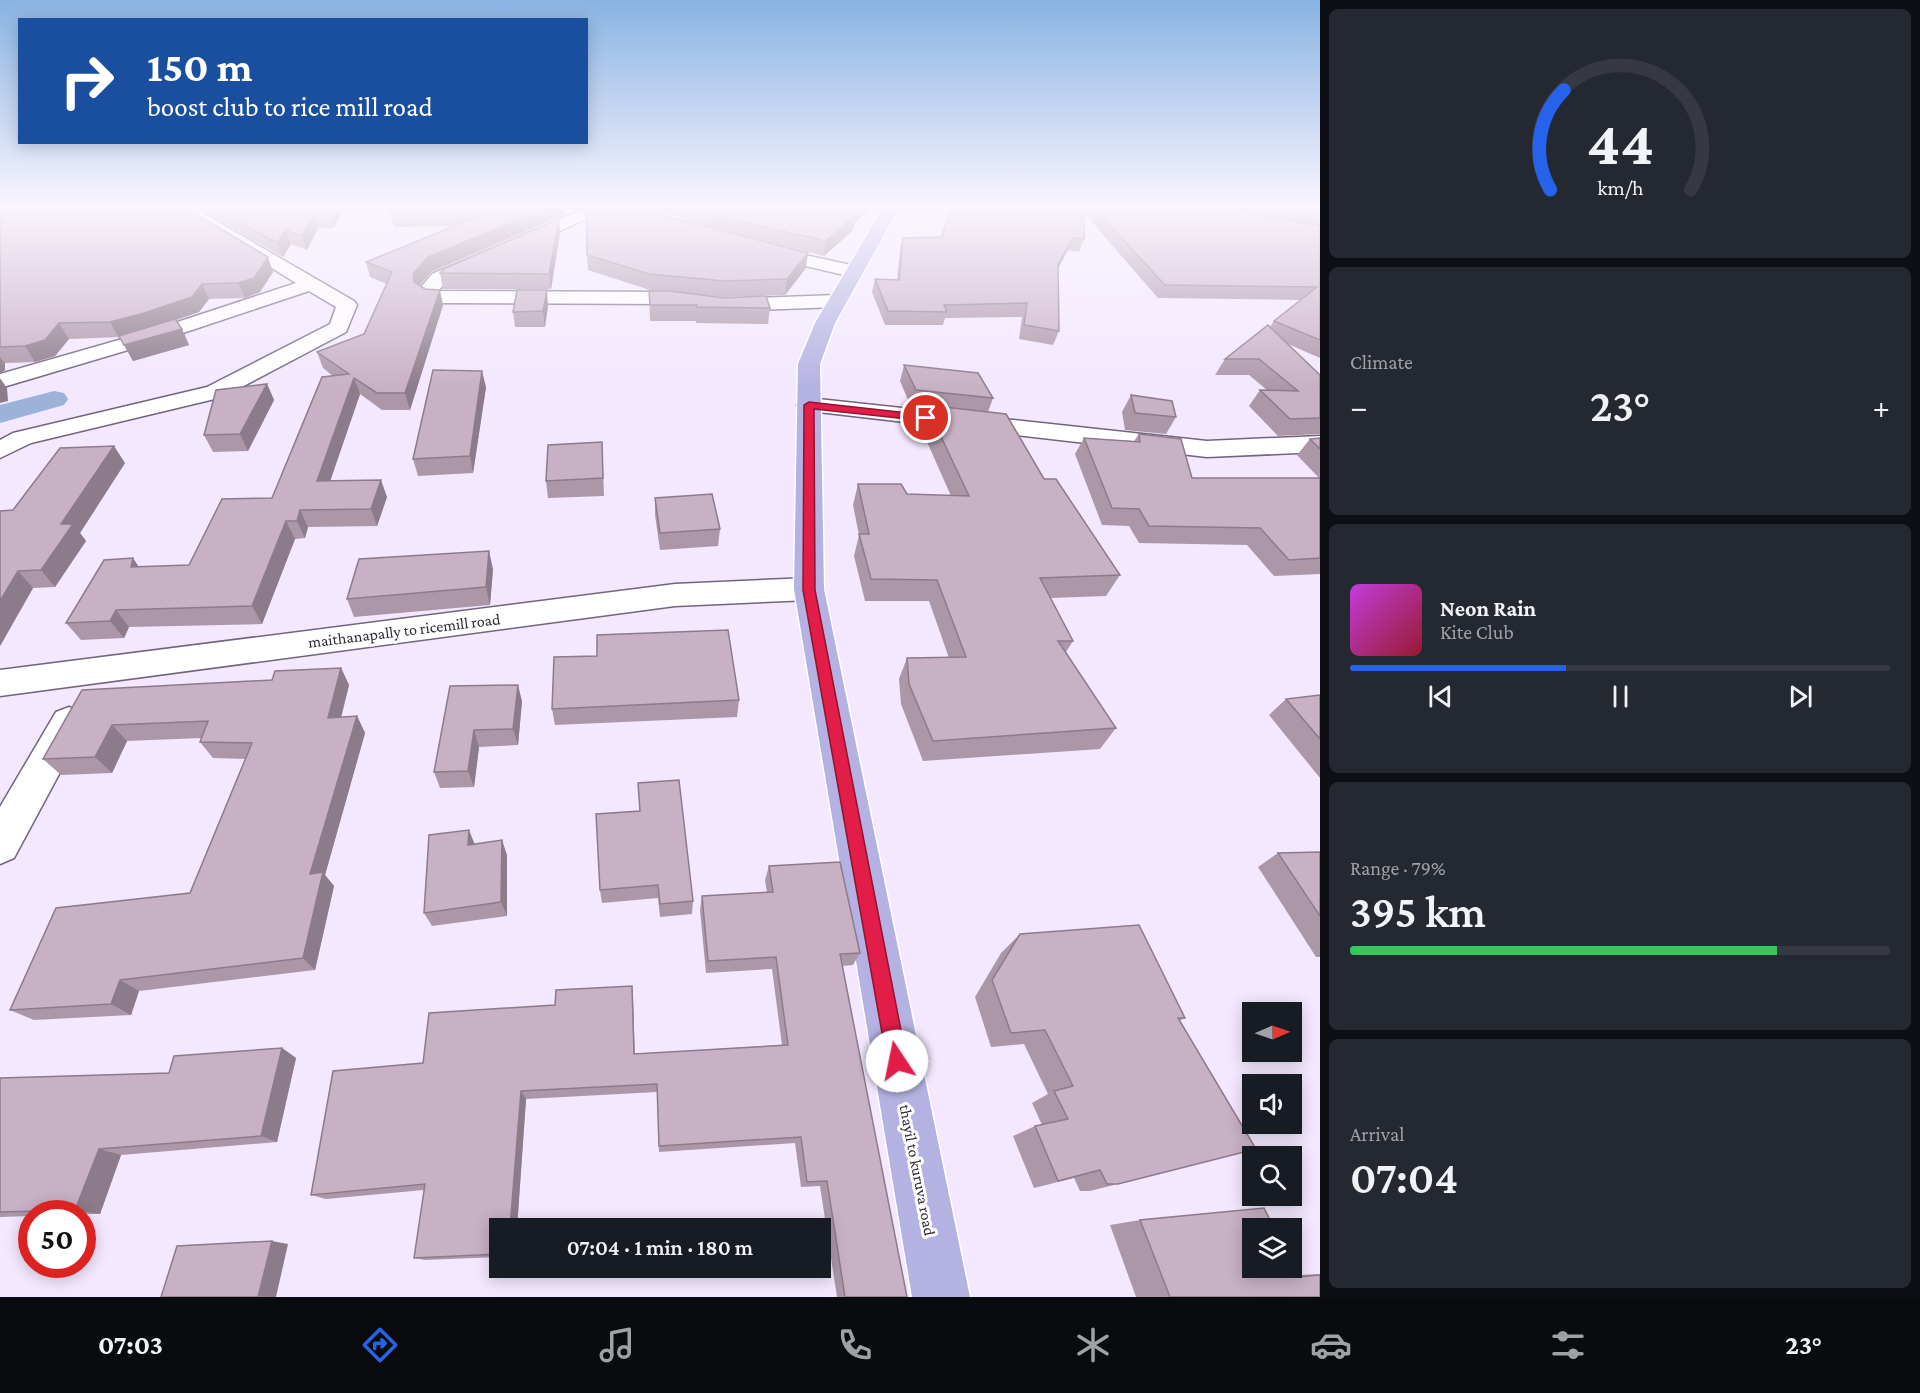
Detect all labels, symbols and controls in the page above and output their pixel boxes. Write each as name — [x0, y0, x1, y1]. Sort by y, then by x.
icon: right — [48, 42, 126, 120]
text: 150 m — [147, 43, 252, 90]
text: boost club to rice mill road — [147, 92, 433, 122]
text: 44 — [1586, 108, 1654, 177]
text: km/h — [1597, 177, 1644, 201]
text: Climate — [1350, 351, 1413, 373]
text: 23° — [1590, 381, 1650, 431]
text: − — [1350, 388, 1367, 425]
text: + — [1873, 388, 1890, 425]
pin — [900, 392, 951, 443]
icon: arrive — [909, 401, 942, 434]
text: Neon Rain — [1440, 596, 1536, 621]
street label: maithanapally to ricemill road — [307, 610, 502, 652]
text: Kite Club — [1440, 621, 1514, 643]
icon: previous — [1424, 680, 1457, 713]
icon: pause — [1604, 680, 1637, 713]
icon: next — [1784, 680, 1817, 713]
text: Range · 79% — [1350, 857, 1446, 879]
text: 395 km — [1350, 887, 1486, 937]
north arrow — [1242, 1002, 1302, 1062]
map controls — [1242, 1002, 1302, 1278]
position arrow — [865, 1029, 929, 1093]
button: sound — [1242, 1074, 1302, 1134]
street label: thayil to kuruva road — [895, 1103, 939, 1238]
text: Arrival — [1350, 1123, 1404, 1145]
button: search — [1242, 1146, 1302, 1206]
text: 07:04 — [1350, 1153, 1458, 1203]
speed limit sign: 50 — [18, 1200, 96, 1278]
button: layers — [1242, 1218, 1302, 1278]
text: 07:04 · 1 min · 180 m — [567, 1235, 753, 1260]
icon: directions — [359, 1324, 401, 1366]
icon: music — [596, 1324, 638, 1366]
icon: phone — [834, 1324, 876, 1366]
icon: climate — [1072, 1324, 1114, 1366]
icon: car — [1310, 1324, 1352, 1366]
icon: filters — [1547, 1324, 1589, 1366]
text: 07:03 — [98, 1330, 163, 1360]
text: 23° — [1785, 1330, 1822, 1360]

